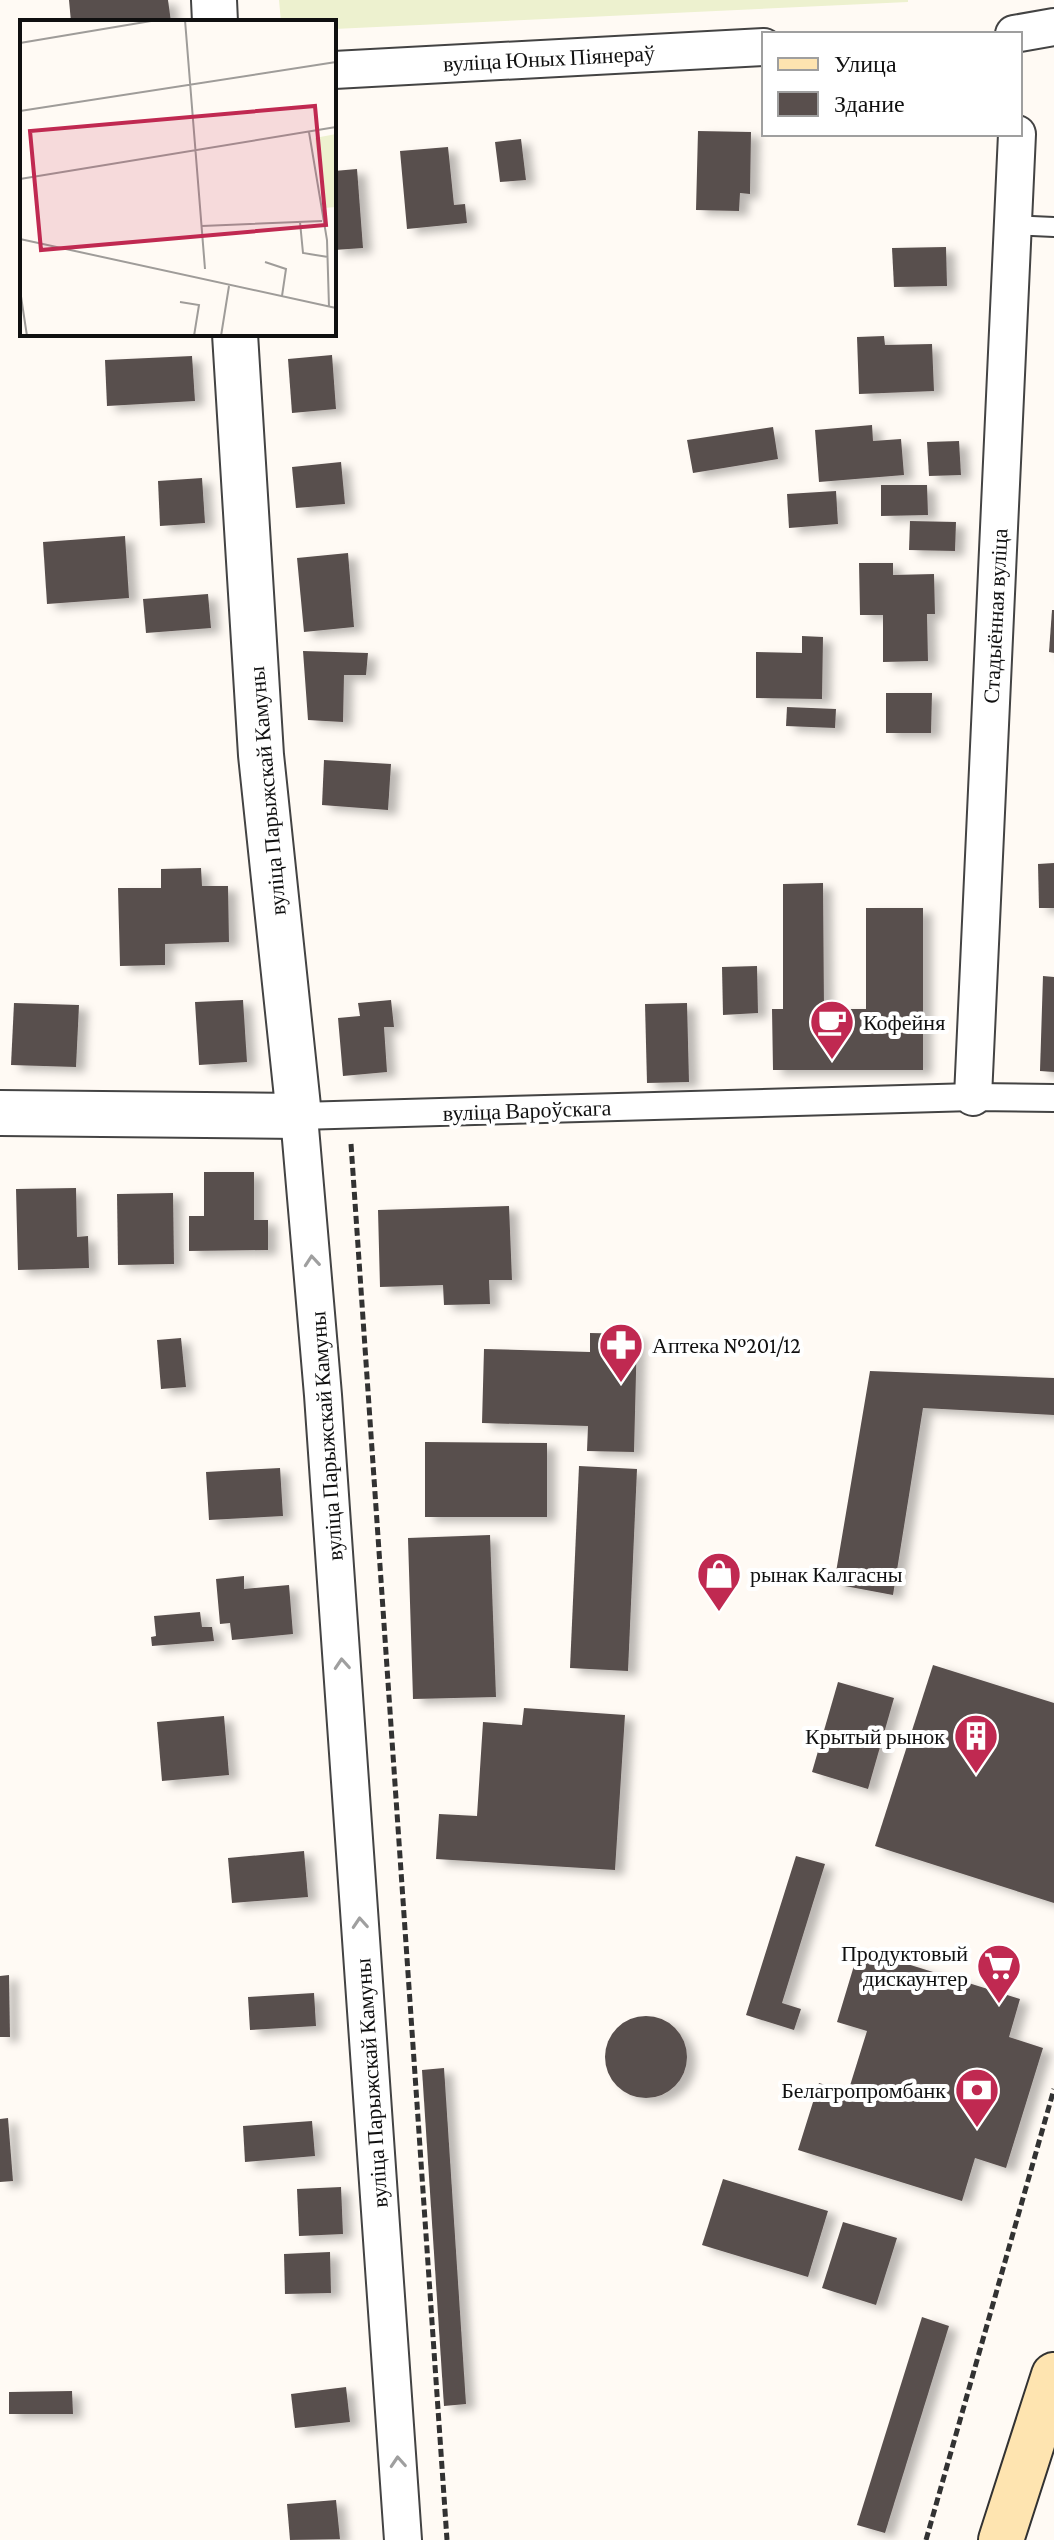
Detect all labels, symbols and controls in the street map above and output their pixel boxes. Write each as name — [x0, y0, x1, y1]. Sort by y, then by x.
inset map — [20, 20, 336, 336]
legend — [762, 32, 1022, 136]
street label: вуліца Юных Піянераў — [442, 40, 656, 77]
text: Улица — [834, 50, 897, 77]
text: Здание — [834, 90, 905, 117]
street label: Стадыённая вуліца — [978, 527, 1013, 704]
street label: вуліца Парыжскай Камуны — [244, 665, 291, 917]
cafe icon: Кофейня — [808, 998, 856, 1061]
place label: Кофейня — [863, 1010, 945, 1035]
street label: вуліца Вароўскага — [442, 1095, 612, 1126]
one-way arrow — [304, 1254, 321, 1267]
street label: вуліца Парыжскай Камуны — [305, 1310, 348, 1562]
pharmacy icon: Аптека №201/12 — [597, 1321, 645, 1384]
place label: Аптека №201/12 — [652, 1333, 801, 1358]
shop icon: рынак Калгасны — [695, 1550, 743, 1613]
place label: рынак Калгасны — [750, 1562, 903, 1587]
one-way arrow — [334, 1657, 351, 1670]
building icon: Крытый рынок — [952, 1712, 1000, 1775]
place label: Крытый рынок — [805, 1724, 945, 1749]
one-way arrow — [352, 1917, 369, 1930]
place label: Продуктовый дискаунтер — [841, 1941, 968, 1991]
supermarket icon: Продуктовый дискаунтер — [975, 1942, 1023, 2005]
street label: вуліца Парыжскай Камуны — [350, 1957, 393, 2209]
bank icon: Белагропромбанк — [953, 2066, 1001, 2129]
place label: Белагропромбанк — [781, 2078, 946, 2103]
one-way arrow — [390, 2455, 407, 2468]

